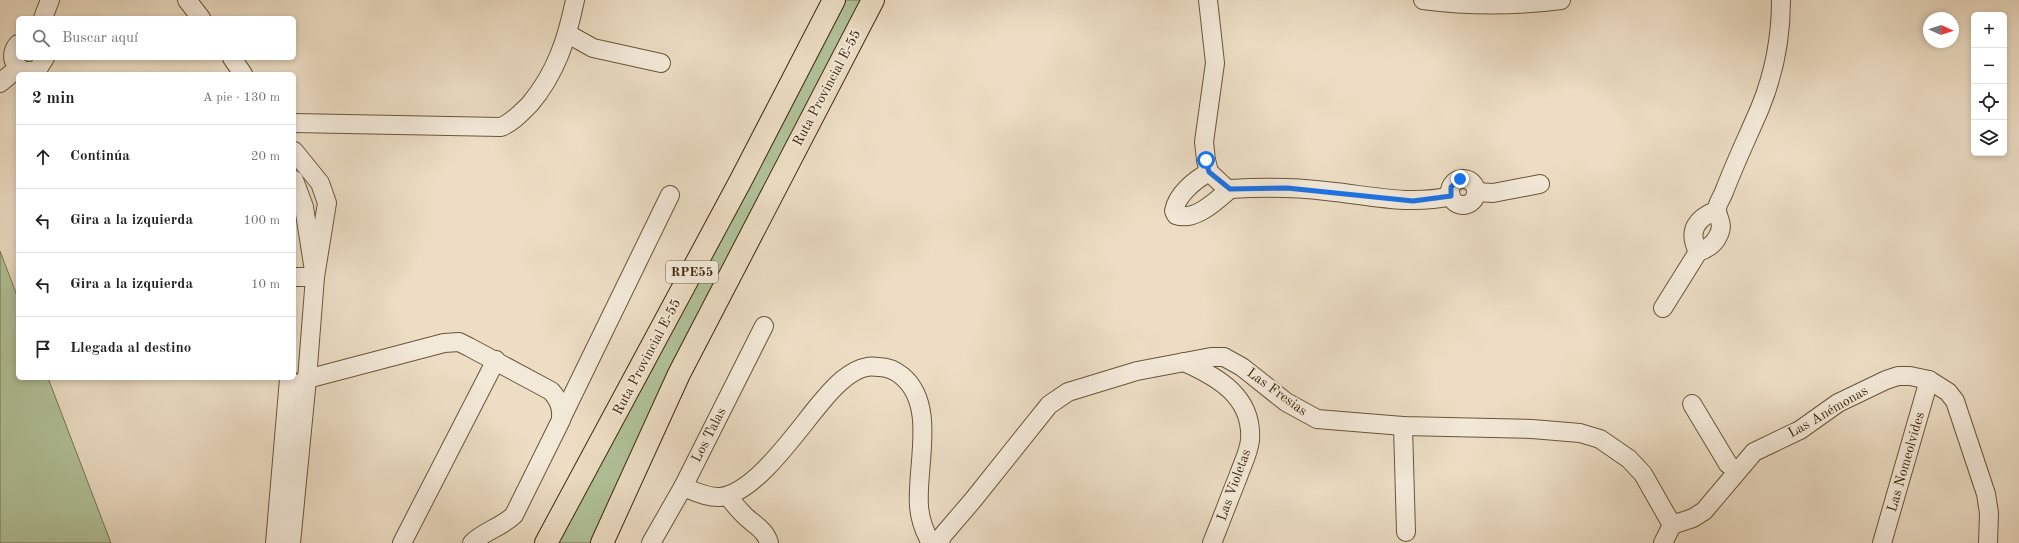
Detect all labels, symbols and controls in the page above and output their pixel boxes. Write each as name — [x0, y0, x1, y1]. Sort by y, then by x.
north arrow — [1923, 12, 1959, 48]
map controls — [1971, 12, 2007, 156]
button: + — [1971, 12, 2007, 48]
search box — [16, 16, 296, 60]
icon: search — [30, 27, 52, 49]
street label: Ruta Provincial E-55 — [790, 28, 864, 148]
text: Buscar aquí — [62, 31, 138, 46]
button: − — [1971, 48, 2007, 84]
button: locate — [1971, 84, 2007, 120]
text: 2 min — [32, 90, 75, 107]
text: A pie · 130 m — [203, 91, 280, 104]
button: layers — [1971, 120, 2007, 156]
icon: ahead — [32, 146, 54, 168]
text: Continúa — [70, 149, 130, 164]
text: 20 m — [251, 150, 280, 163]
route start — [1197, 151, 1215, 169]
route end — [1451, 170, 1469, 188]
icon: left — [32, 210, 54, 232]
text: Gira a la izquierda — [70, 213, 193, 228]
text: 100 m — [243, 214, 280, 227]
road number: RPE55 — [666, 261, 718, 283]
icon: left — [32, 274, 54, 296]
text: Gira a la izquierda — [70, 277, 193, 292]
text: 10 m — [251, 278, 280, 291]
street label: Ruta Provincial E-55 — [610, 297, 684, 417]
icon: arrive — [32, 338, 54, 360]
text: Llegada al destino — [70, 341, 191, 356]
street label: Las Fresias — [1244, 366, 1310, 418]
street label: Las Anémonas — [1786, 384, 1870, 440]
street label: Los Talas — [689, 405, 729, 465]
street label: Las Nomeolvides — [1885, 410, 1927, 514]
street label: Las Violetas — [1215, 447, 1253, 523]

